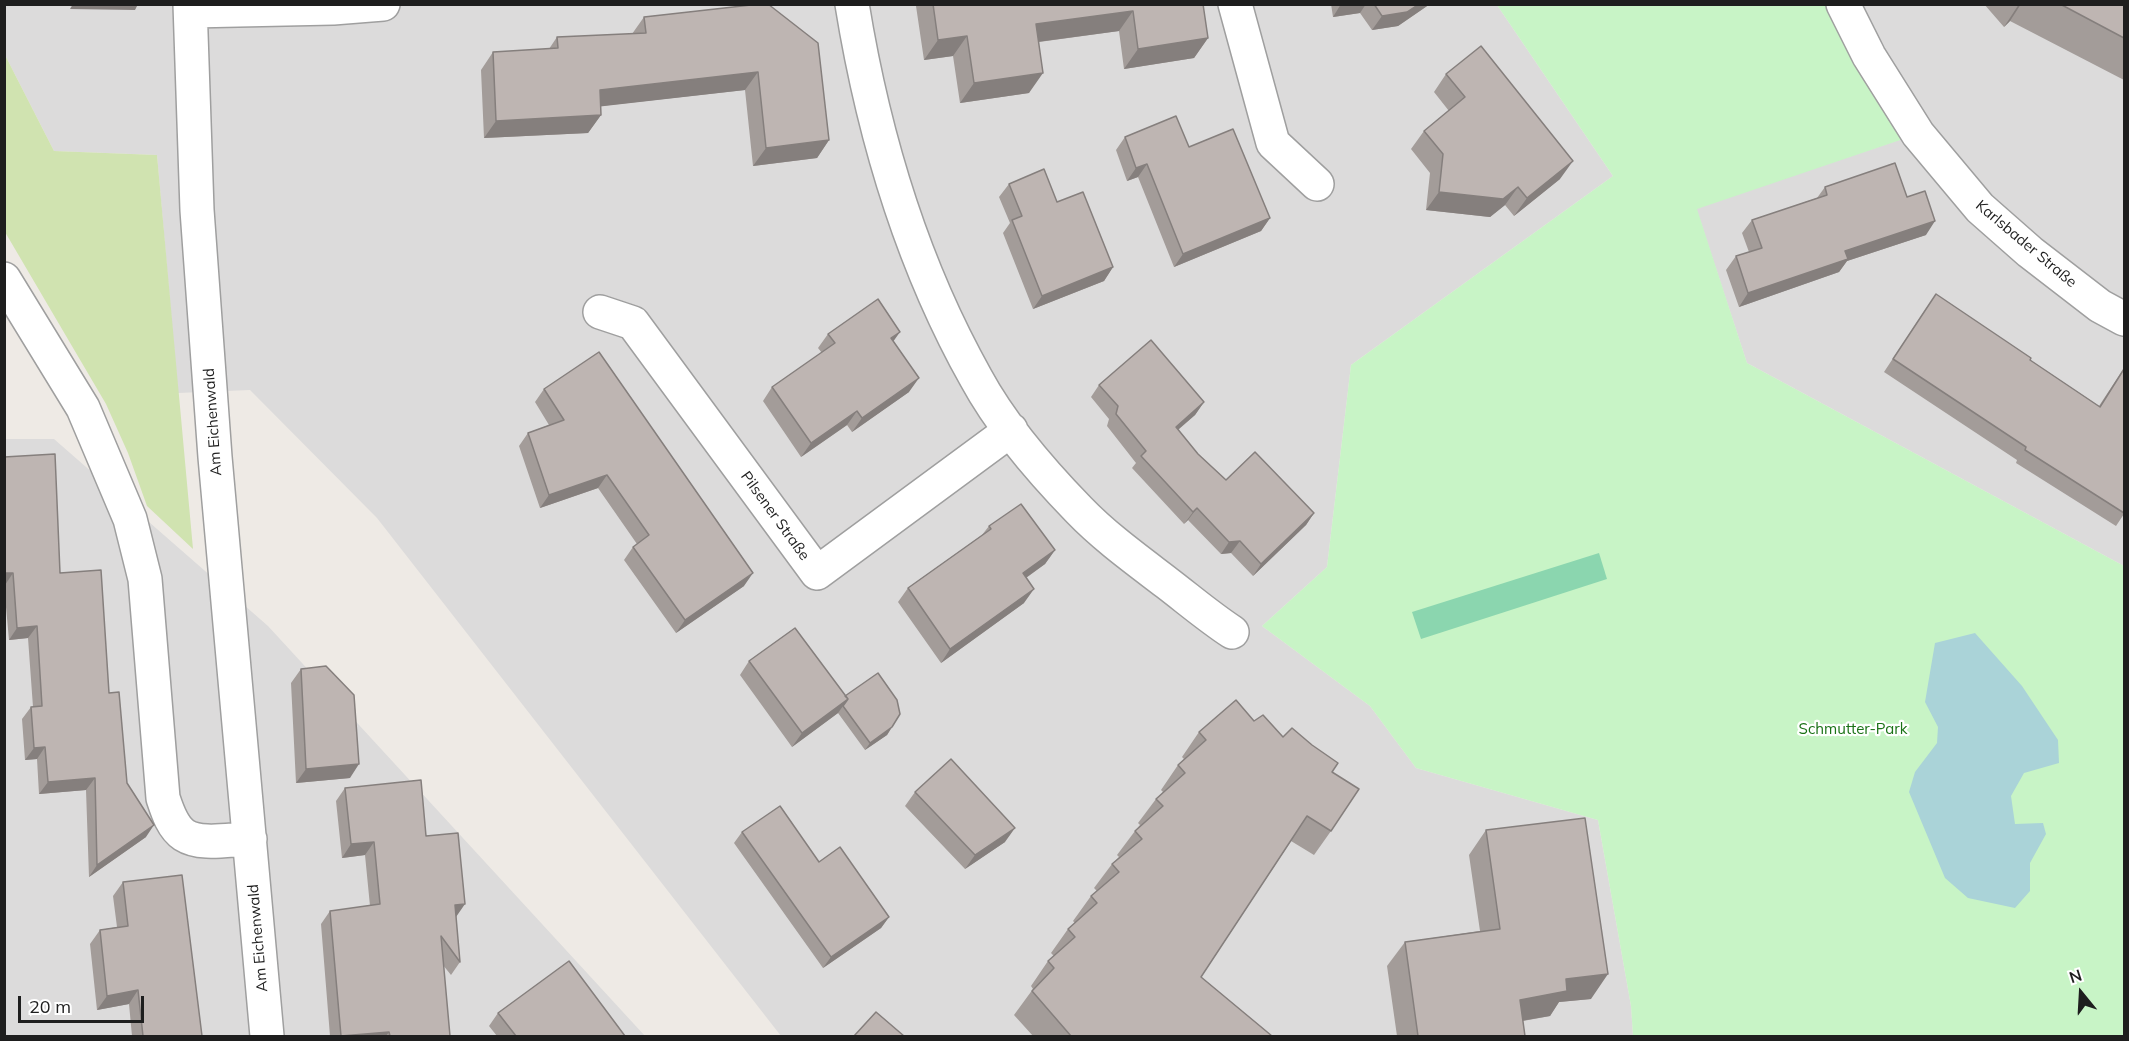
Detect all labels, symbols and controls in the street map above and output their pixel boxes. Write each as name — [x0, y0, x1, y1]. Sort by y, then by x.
street label: Karlsbader Straße — [1972, 197, 2080, 291]
street label: Am Eichenwald — [200, 367, 226, 477]
street label: Pilsener Straße — [737, 468, 813, 564]
park label: Schmutter-Park — [1799, 720, 1907, 738]
street label: Am Eichenwald — [244, 883, 272, 993]
north arrow — [2051, 963, 2111, 1023]
text: N — [2067, 965, 2084, 987]
scale bar — [21, 984, 147, 1022]
text: 20 m — [29, 995, 71, 1018]

